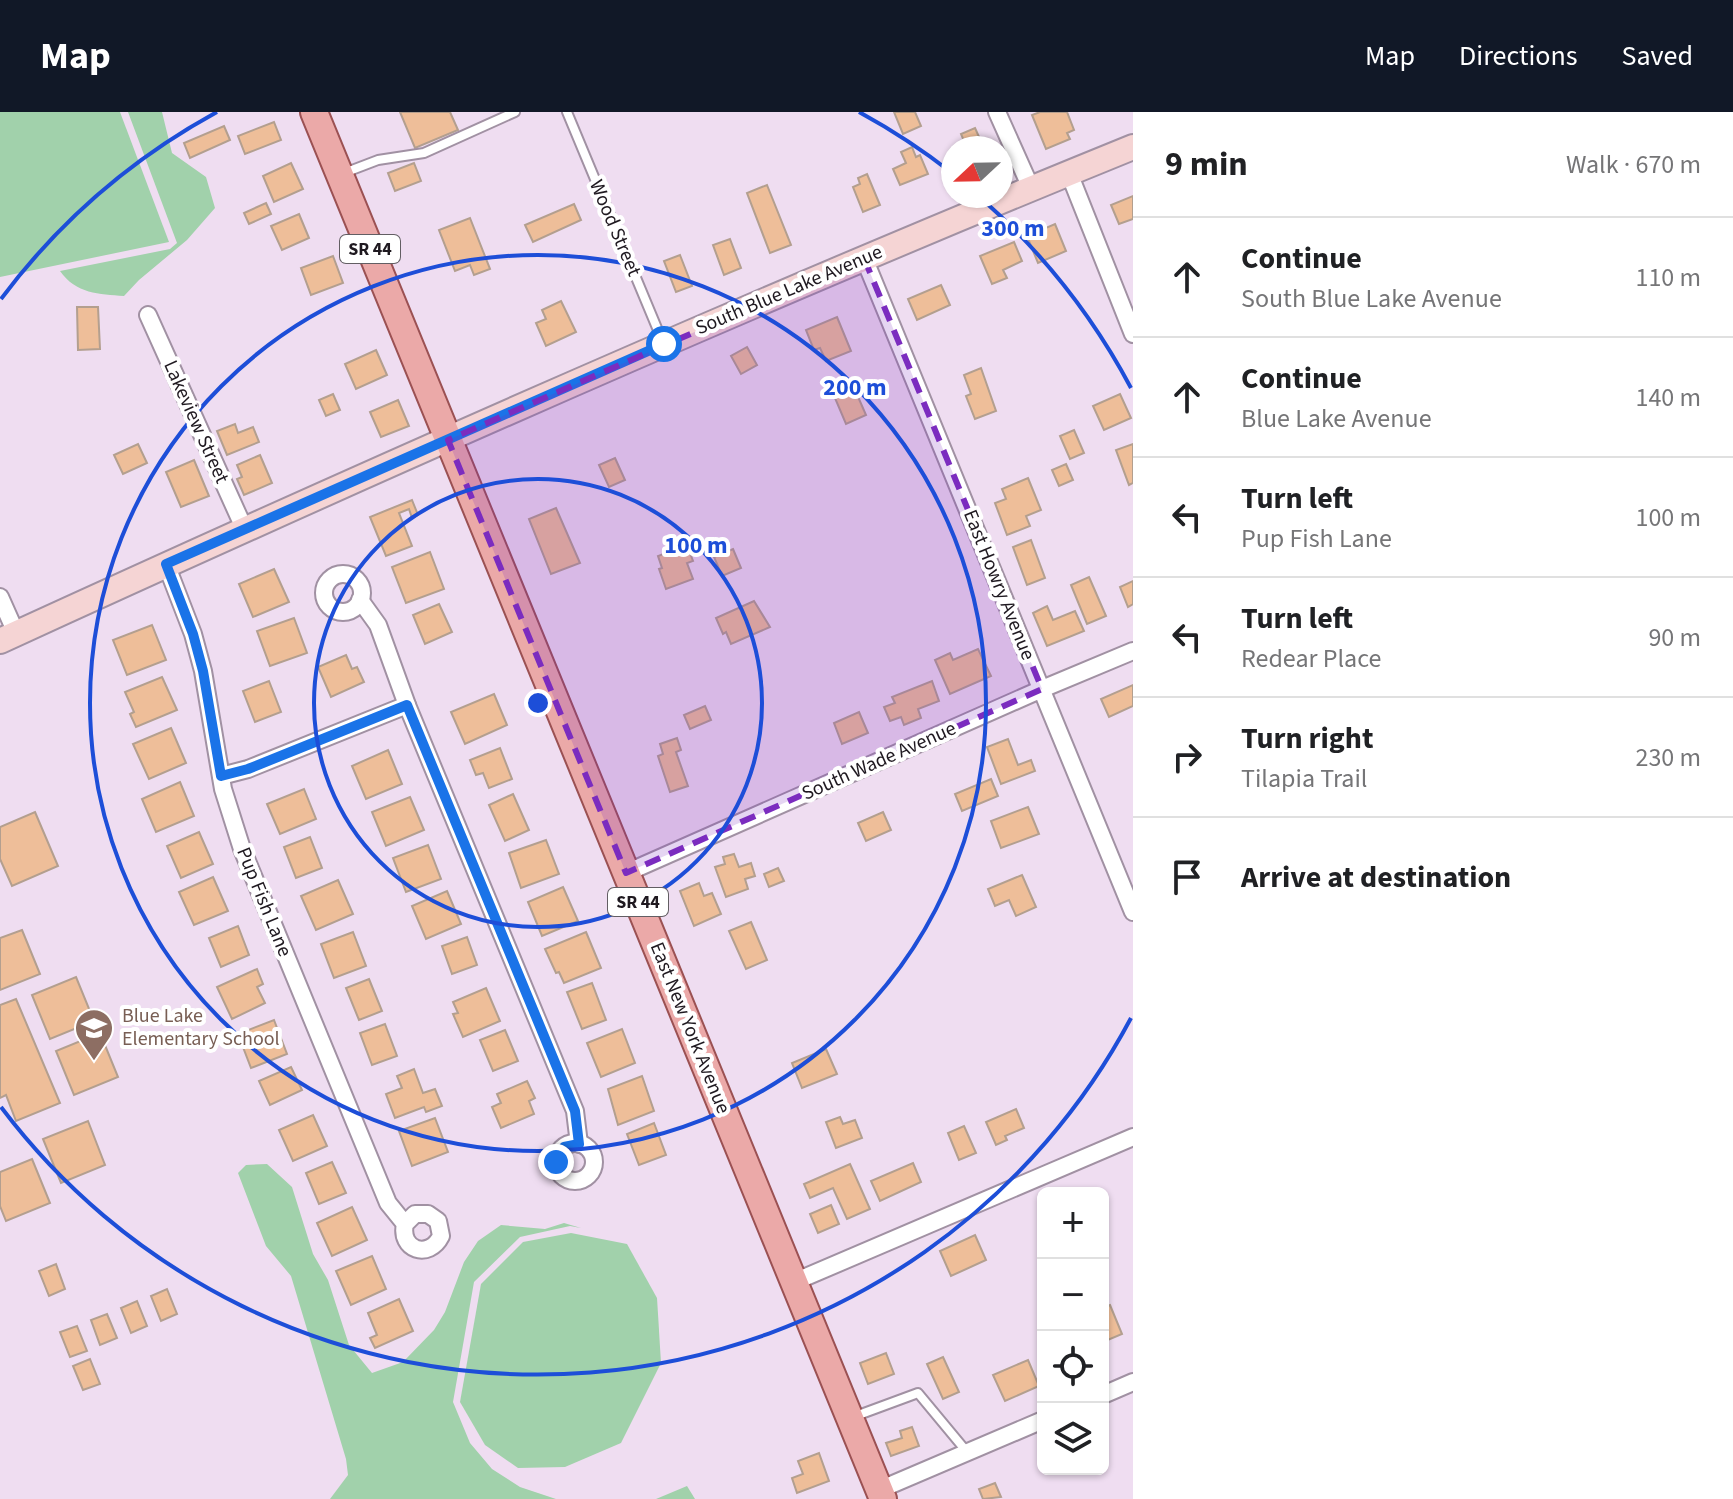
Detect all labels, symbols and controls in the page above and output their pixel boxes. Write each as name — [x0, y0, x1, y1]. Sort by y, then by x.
text: Map — [40, 29, 111, 83]
text: Map — [1365, 36, 1415, 76]
text: Directions — [1459, 36, 1578, 76]
text: Saved — [1622, 36, 1693, 76]
north arrow — [941, 136, 1013, 208]
text: 9 min — [1165, 140, 1248, 189]
text: Walk · 670 m — [1566, 146, 1701, 183]
street label: Wood Street — [582, 175, 648, 281]
text: 300 m — [981, 211, 1045, 246]
road number: SR 44 — [340, 235, 400, 263]
text: Continue — [1241, 237, 1362, 280]
street label: South Blue Lake Avenue — [691, 238, 887, 342]
icon: ahead — [1165, 255, 1209, 299]
text: 110 m — [1635, 259, 1701, 296]
text: South Blue Lake Avenue — [1241, 280, 1502, 317]
route start — [646, 326, 682, 362]
street label: Lakeview Street — [156, 356, 236, 488]
text: Continue — [1241, 357, 1362, 400]
text: 200 m — [823, 370, 887, 405]
icon: ahead — [1165, 375, 1209, 419]
text: 140 m — [1635, 379, 1701, 416]
text: Blue Lake Avenue — [1241, 400, 1432, 437]
text: Turn left — [1241, 477, 1353, 520]
icon: left — [1165, 495, 1209, 539]
text: 100 m — [1635, 499, 1701, 536]
street label: East Howry Avenue — [956, 506, 1042, 664]
text: Pup Fish Lane — [1241, 520, 1392, 557]
text: 100 m — [664, 528, 728, 563]
text: Turn left — [1241, 597, 1353, 640]
icon: left — [1165, 615, 1209, 659]
text: 90 m — [1648, 619, 1701, 656]
text: Redear Place — [1241, 640, 1381, 677]
centre of rings — [524, 689, 552, 717]
street label: South Wade Avenue — [797, 714, 961, 808]
text: Turn right — [1241, 717, 1373, 760]
icon: right — [1165, 735, 1209, 779]
text: 230 m — [1635, 739, 1701, 776]
text: Tilapia Trail — [1241, 760, 1367, 797]
street label: Pup Fish Lane — [229, 843, 299, 961]
icon: arrive — [1165, 855, 1209, 899]
text: Arrive at destination — [1241, 856, 1511, 899]
road number: SR 44 — [608, 888, 668, 916]
street label: East New York Avenue — [643, 938, 737, 1118]
place label: Blue Lake Elementary School — [122, 1002, 280, 1053]
school or university icon: Blue Lake Elementary School — [73, 1007, 115, 1062]
route end — [538, 1144, 574, 1180]
map controls — [1037, 1187, 1109, 1475]
button: + — [1037, 1187, 1109, 1259]
button: − — [1037, 1259, 1109, 1331]
button: locate — [1037, 1331, 1109, 1403]
button: layers — [1037, 1403, 1109, 1475]

